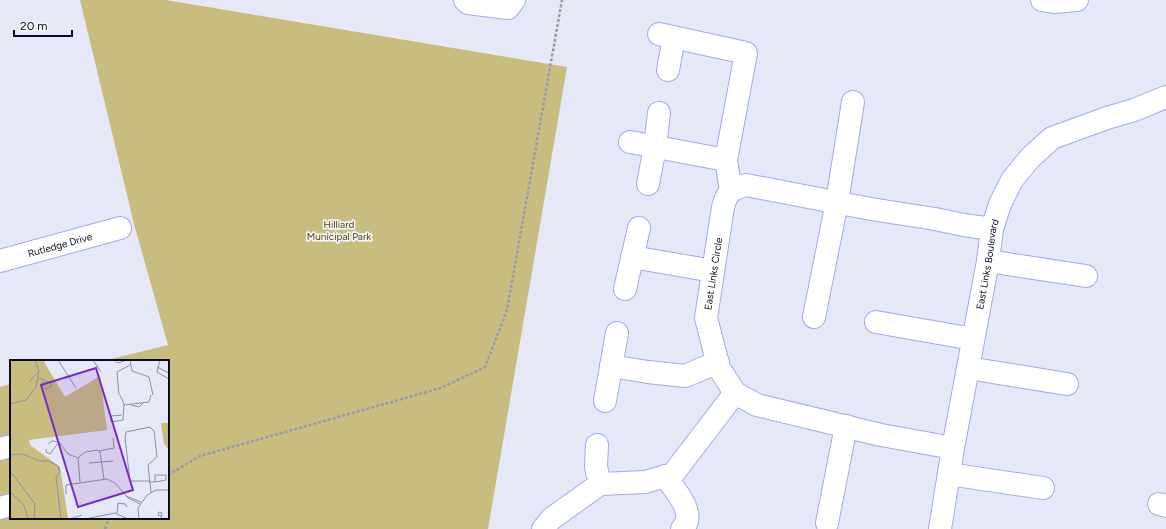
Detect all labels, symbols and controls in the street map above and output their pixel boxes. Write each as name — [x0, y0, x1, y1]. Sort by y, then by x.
scale bar — [14, 12, 72, 38]
text: 20 m — [20, 19, 48, 33]
street label: East Links Boulevard — [973, 217, 1002, 311]
park label: Hilliard Municipal Park — [307, 218, 371, 243]
street label: Rutledge Drive — [26, 230, 94, 260]
street label: East Links Circle — [701, 236, 725, 311]
inset map — [10, 360, 169, 519]

